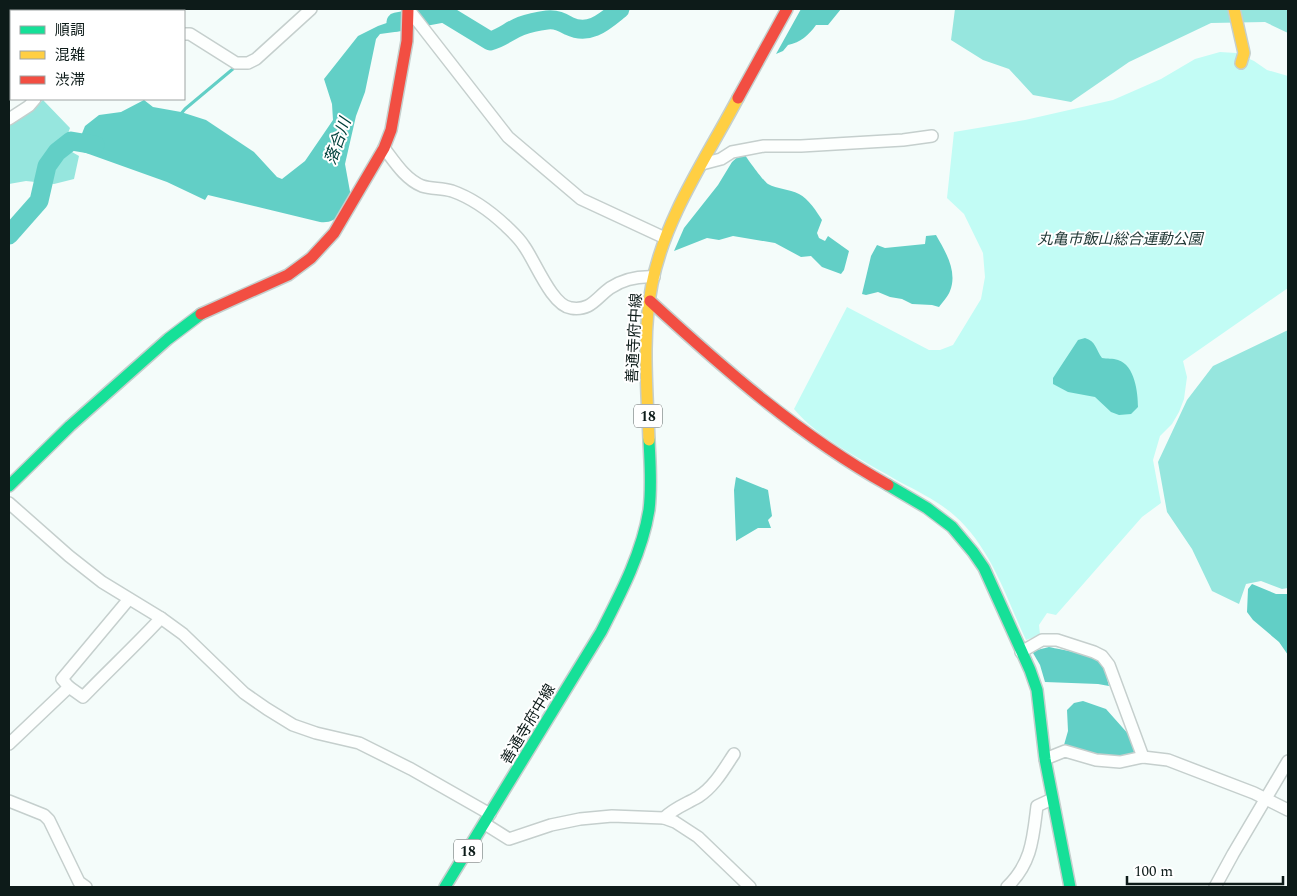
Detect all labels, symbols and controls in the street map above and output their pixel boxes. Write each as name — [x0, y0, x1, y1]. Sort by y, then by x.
legend — [10, 10, 185, 100]
text: 順調 — [55, 19, 85, 42]
text: 混雑 — [55, 44, 85, 67]
text: 渋滞 — [55, 69, 85, 92]
water label: 落合川 — [318, 113, 358, 168]
park label: 丸亀市飯山総合運動公園 — [1037, 228, 1204, 251]
street label: 善通寺府中線 — [621, 292, 648, 384]
road number: 18 — [634, 404, 662, 428]
street label: 善通寺府中線 — [495, 680, 561, 769]
road number: 18 — [454, 839, 482, 862]
scale bar — [1127, 854, 1283, 886]
text: 100 m — [1134, 860, 1173, 883]

